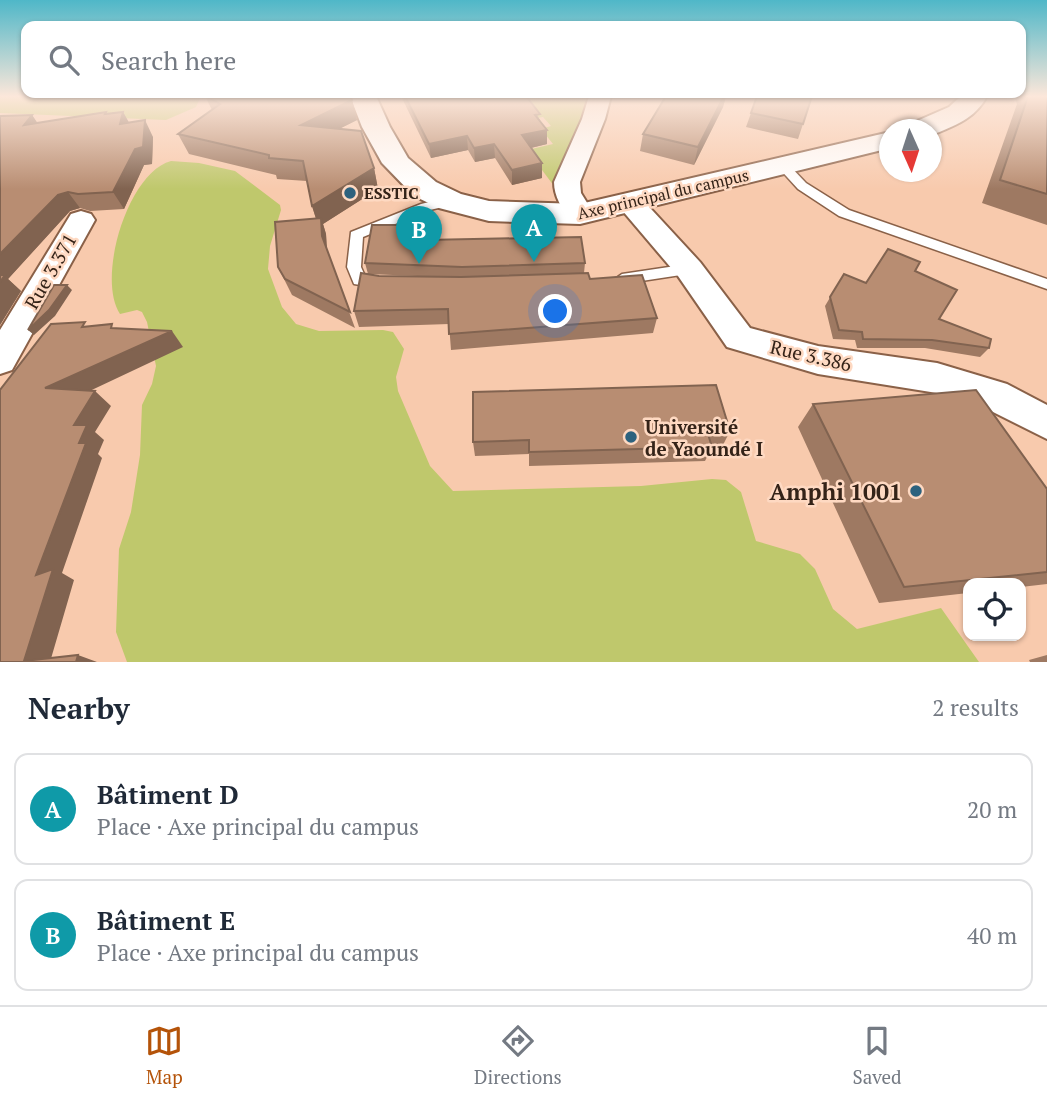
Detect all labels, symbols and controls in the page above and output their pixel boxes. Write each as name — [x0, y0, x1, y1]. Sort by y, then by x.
search box — [21, 21, 1026, 98]
icon: search — [45, 41, 83, 79]
text: Search here — [101, 43, 236, 77]
north arrow — [879, 119, 942, 182]
street label: Axe principal du campus — [575, 164, 751, 224]
place label: ESSTIC — [364, 182, 419, 204]
marker: ESSTIC — [342, 185, 358, 201]
pin: A — [511, 204, 557, 262]
pin: B — [396, 206, 442, 264]
street label: Rue 3.371 — [18, 229, 82, 313]
your location — [538, 294, 572, 328]
street label: Rue 3.386 — [768, 333, 854, 377]
place label: Université de Yaoundé I — [645, 414, 763, 461]
marker: Université de Yaoundé I — [623, 429, 639, 445]
place label: Amphi 1001 — [769, 476, 902, 507]
marker: Amphi 1001 — [908, 483, 924, 499]
map controls — [963, 578, 1026, 641]
button: locate — [963, 578, 1026, 641]
text: Nearby — [28, 688, 130, 728]
text: 2 results — [932, 692, 1019, 723]
text: Bâtiment D — [97, 777, 239, 811]
text: A — [45, 794, 61, 825]
text: 20 m — [967, 794, 1017, 825]
text: Place · Axe principal du campus — [97, 811, 419, 842]
text: Bâtiment E — [97, 903, 235, 937]
text: B — [46, 920, 60, 951]
text: 40 m — [967, 920, 1017, 951]
text: Place · Axe principal du campus — [97, 937, 419, 968]
tab: Map — [145, 1022, 183, 1089]
tab: Directions — [474, 1022, 562, 1089]
tab: Saved — [852, 1022, 902, 1089]

